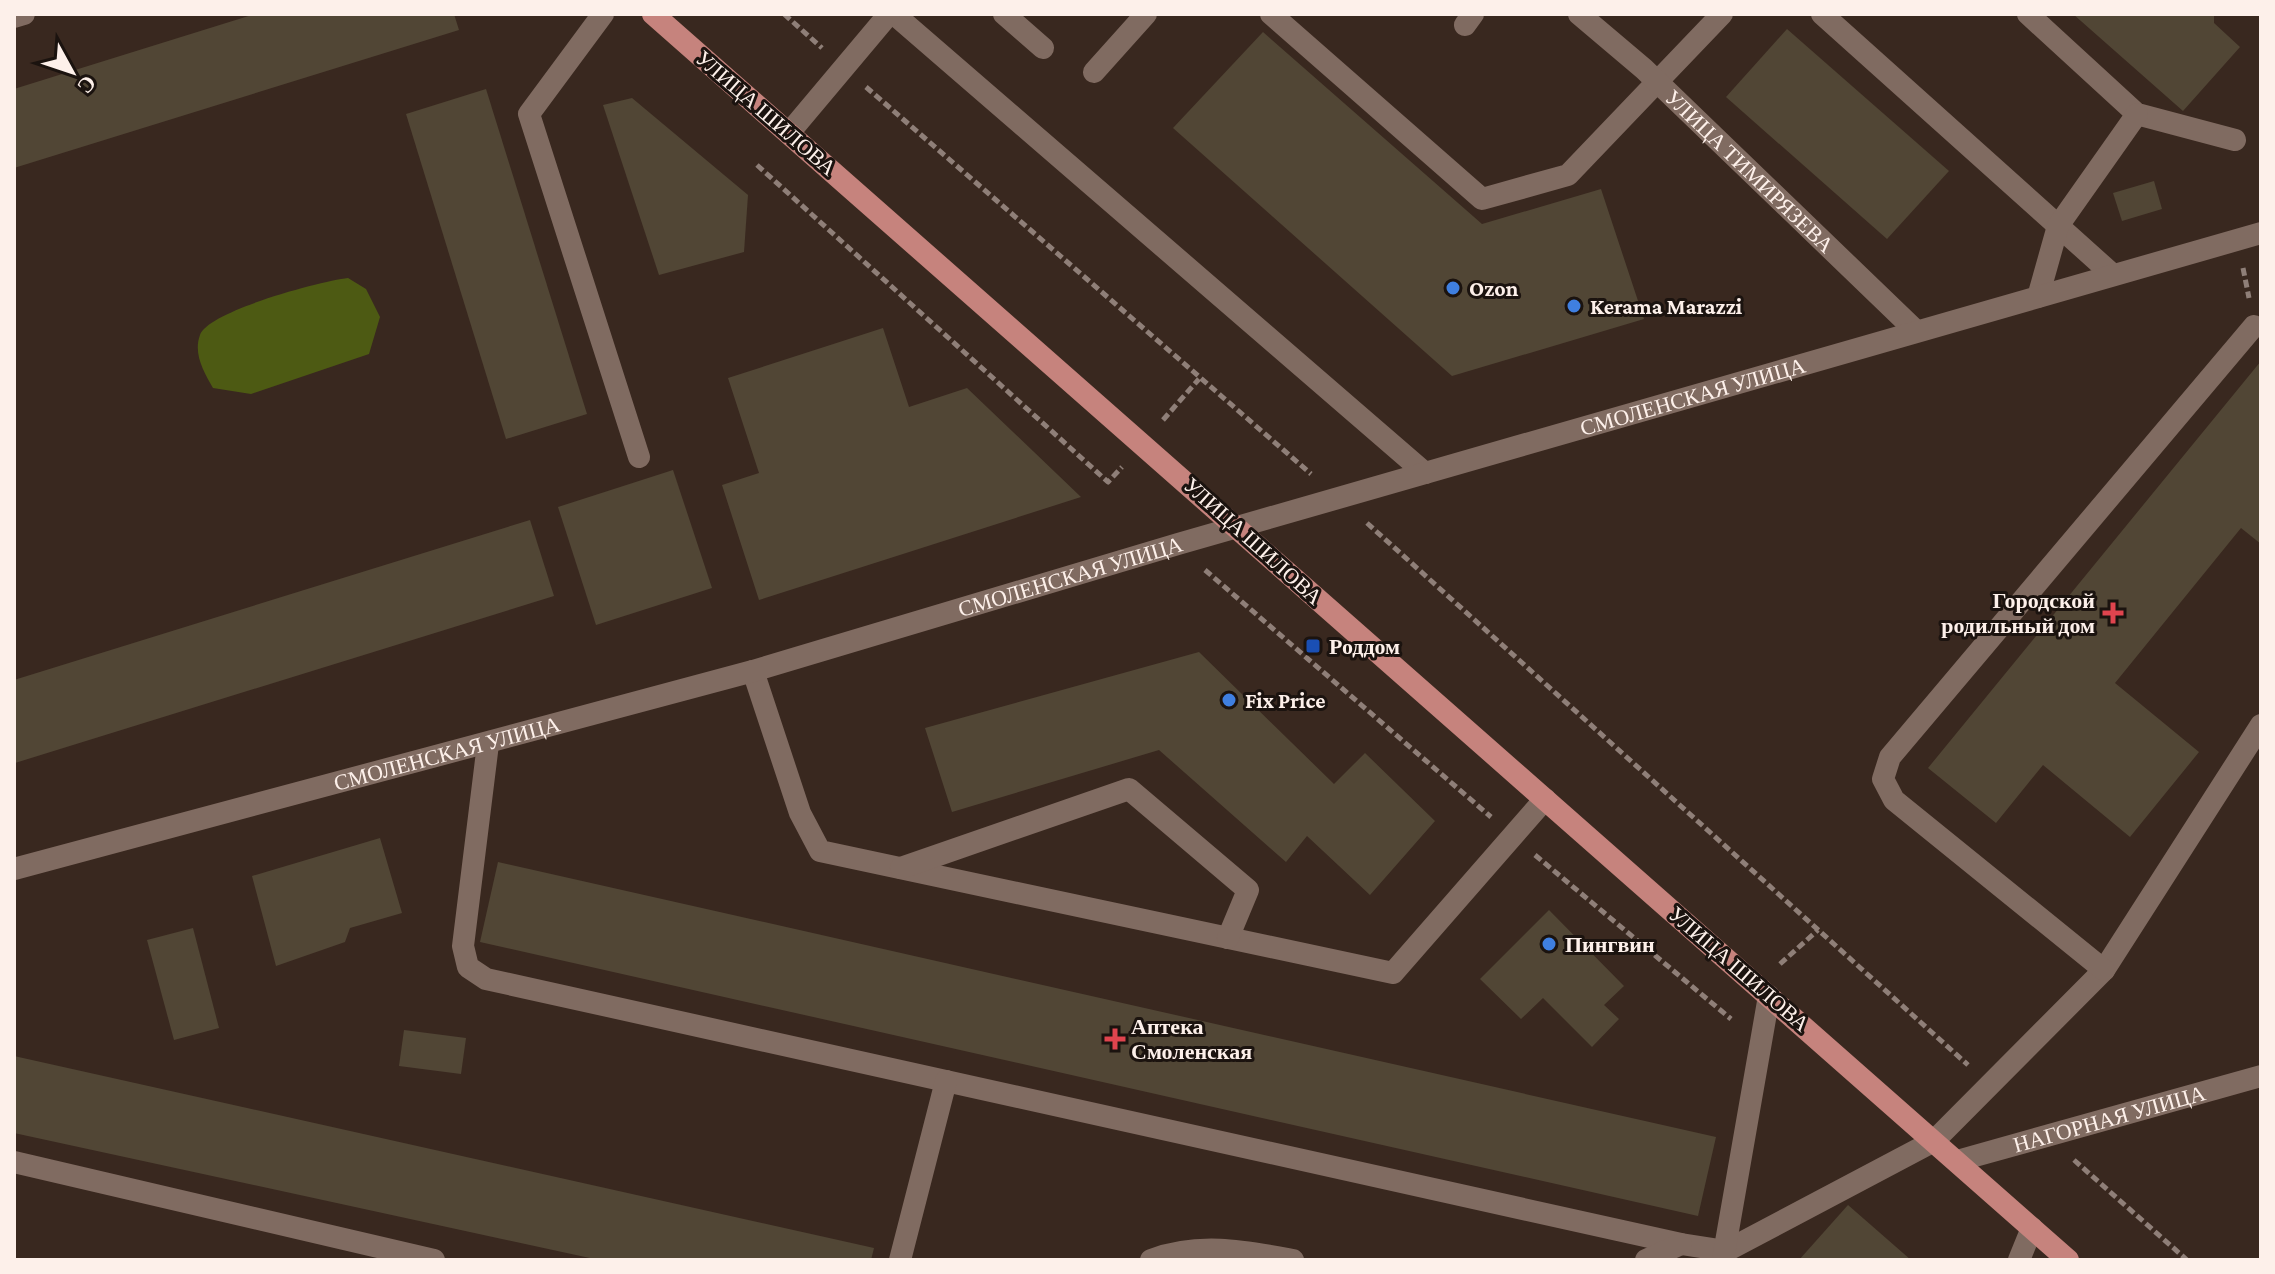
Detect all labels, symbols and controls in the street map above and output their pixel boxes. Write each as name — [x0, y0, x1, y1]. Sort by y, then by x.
north arrow — [32, 32, 112, 112]
street label: УЛИЦА ШИЛОВА — [691, 45, 841, 181]
text: С — [72, 70, 102, 99]
street label: УЛИЦА ТИМИРЯЗЕВА — [1660, 84, 1839, 258]
place label: Ozon — [1469, 276, 1519, 301]
marker: Ozon — [1444, 279, 1462, 297]
place label: Kerama Marazzi — [1590, 294, 1743, 319]
marker: Kerama Marazzi — [1565, 297, 1583, 315]
street label: СМОЛЕНСКАЯ УЛИЦА — [1577, 352, 1808, 440]
street label: УЛИЦА ШИЛОВА — [1179, 472, 1328, 610]
street label: СМОЛЕНСКАЯ УЛИЦА — [955, 531, 1185, 622]
place label: Городской родильный дом — [1941, 588, 2095, 638]
marker: Городской родильный дом — [2102, 602, 2124, 624]
place label: Роддом — [1329, 634, 1400, 659]
marker: Роддом — [1304, 637, 1322, 655]
place label: Fix Price — [1245, 688, 1325, 713]
marker: Fix Price — [1220, 691, 1238, 709]
street label: СМОЛЕНСКАЯ УЛИЦА — [331, 711, 563, 795]
street label: УЛИЦА ШИЛОВА — [1664, 901, 1814, 1037]
place label: Пингвин — [1565, 932, 1655, 957]
marker: Пингвин — [1540, 935, 1558, 953]
place label: Аптека Смоленская — [1131, 1014, 1252, 1064]
marker: Аптека Смоленская — [1106, 1030, 1124, 1048]
street label: НАГОРНАЯ УЛИЦА — [2010, 1080, 2208, 1157]

